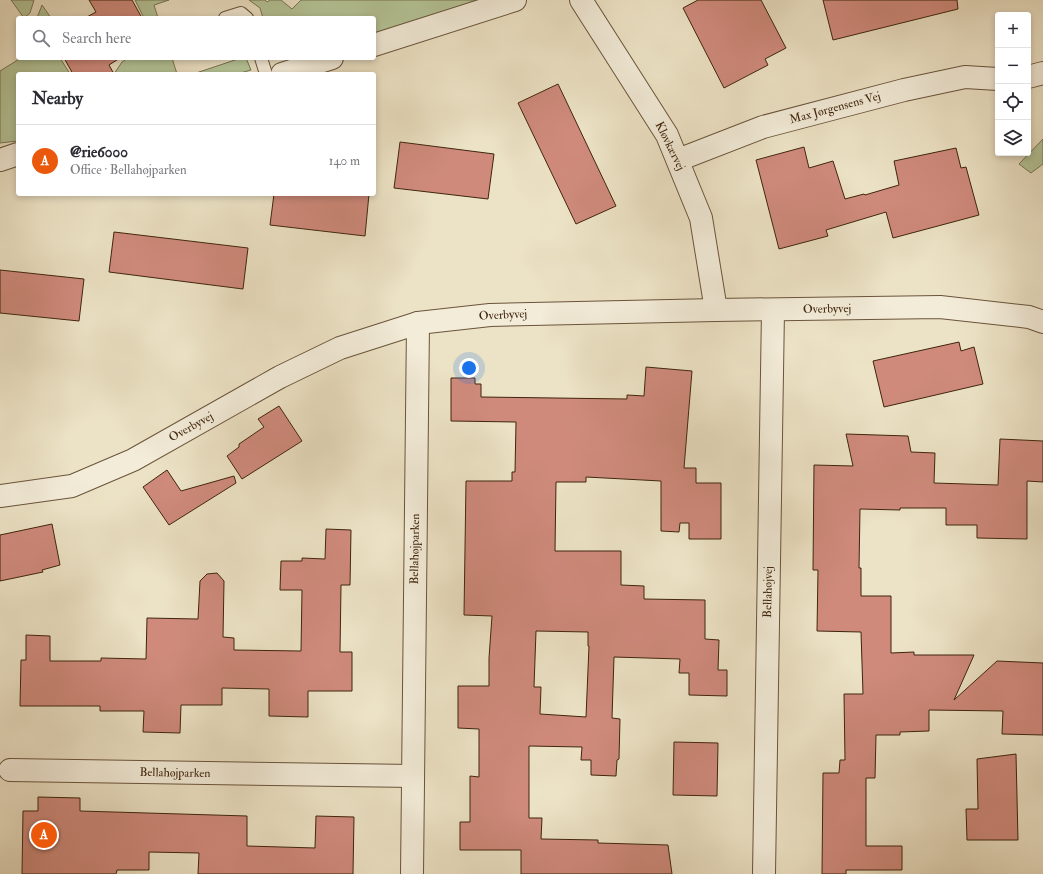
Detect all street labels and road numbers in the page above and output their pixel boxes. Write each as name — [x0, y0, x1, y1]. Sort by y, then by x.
street label: Max Jørgensens Vej — [788, 89, 882, 127]
street label: Kløvkærvej — [652, 119, 688, 173]
street label: Overbyvej — [803, 301, 851, 317]
street label: Overbyvej — [478, 306, 528, 324]
street label: Overbyvej — [166, 409, 216, 445]
street label: Bellahøjparken — [407, 513, 423, 585]
street label: Bellahøjvej — [760, 566, 776, 618]
street label: Bellahøjparken — [139, 765, 211, 781]

